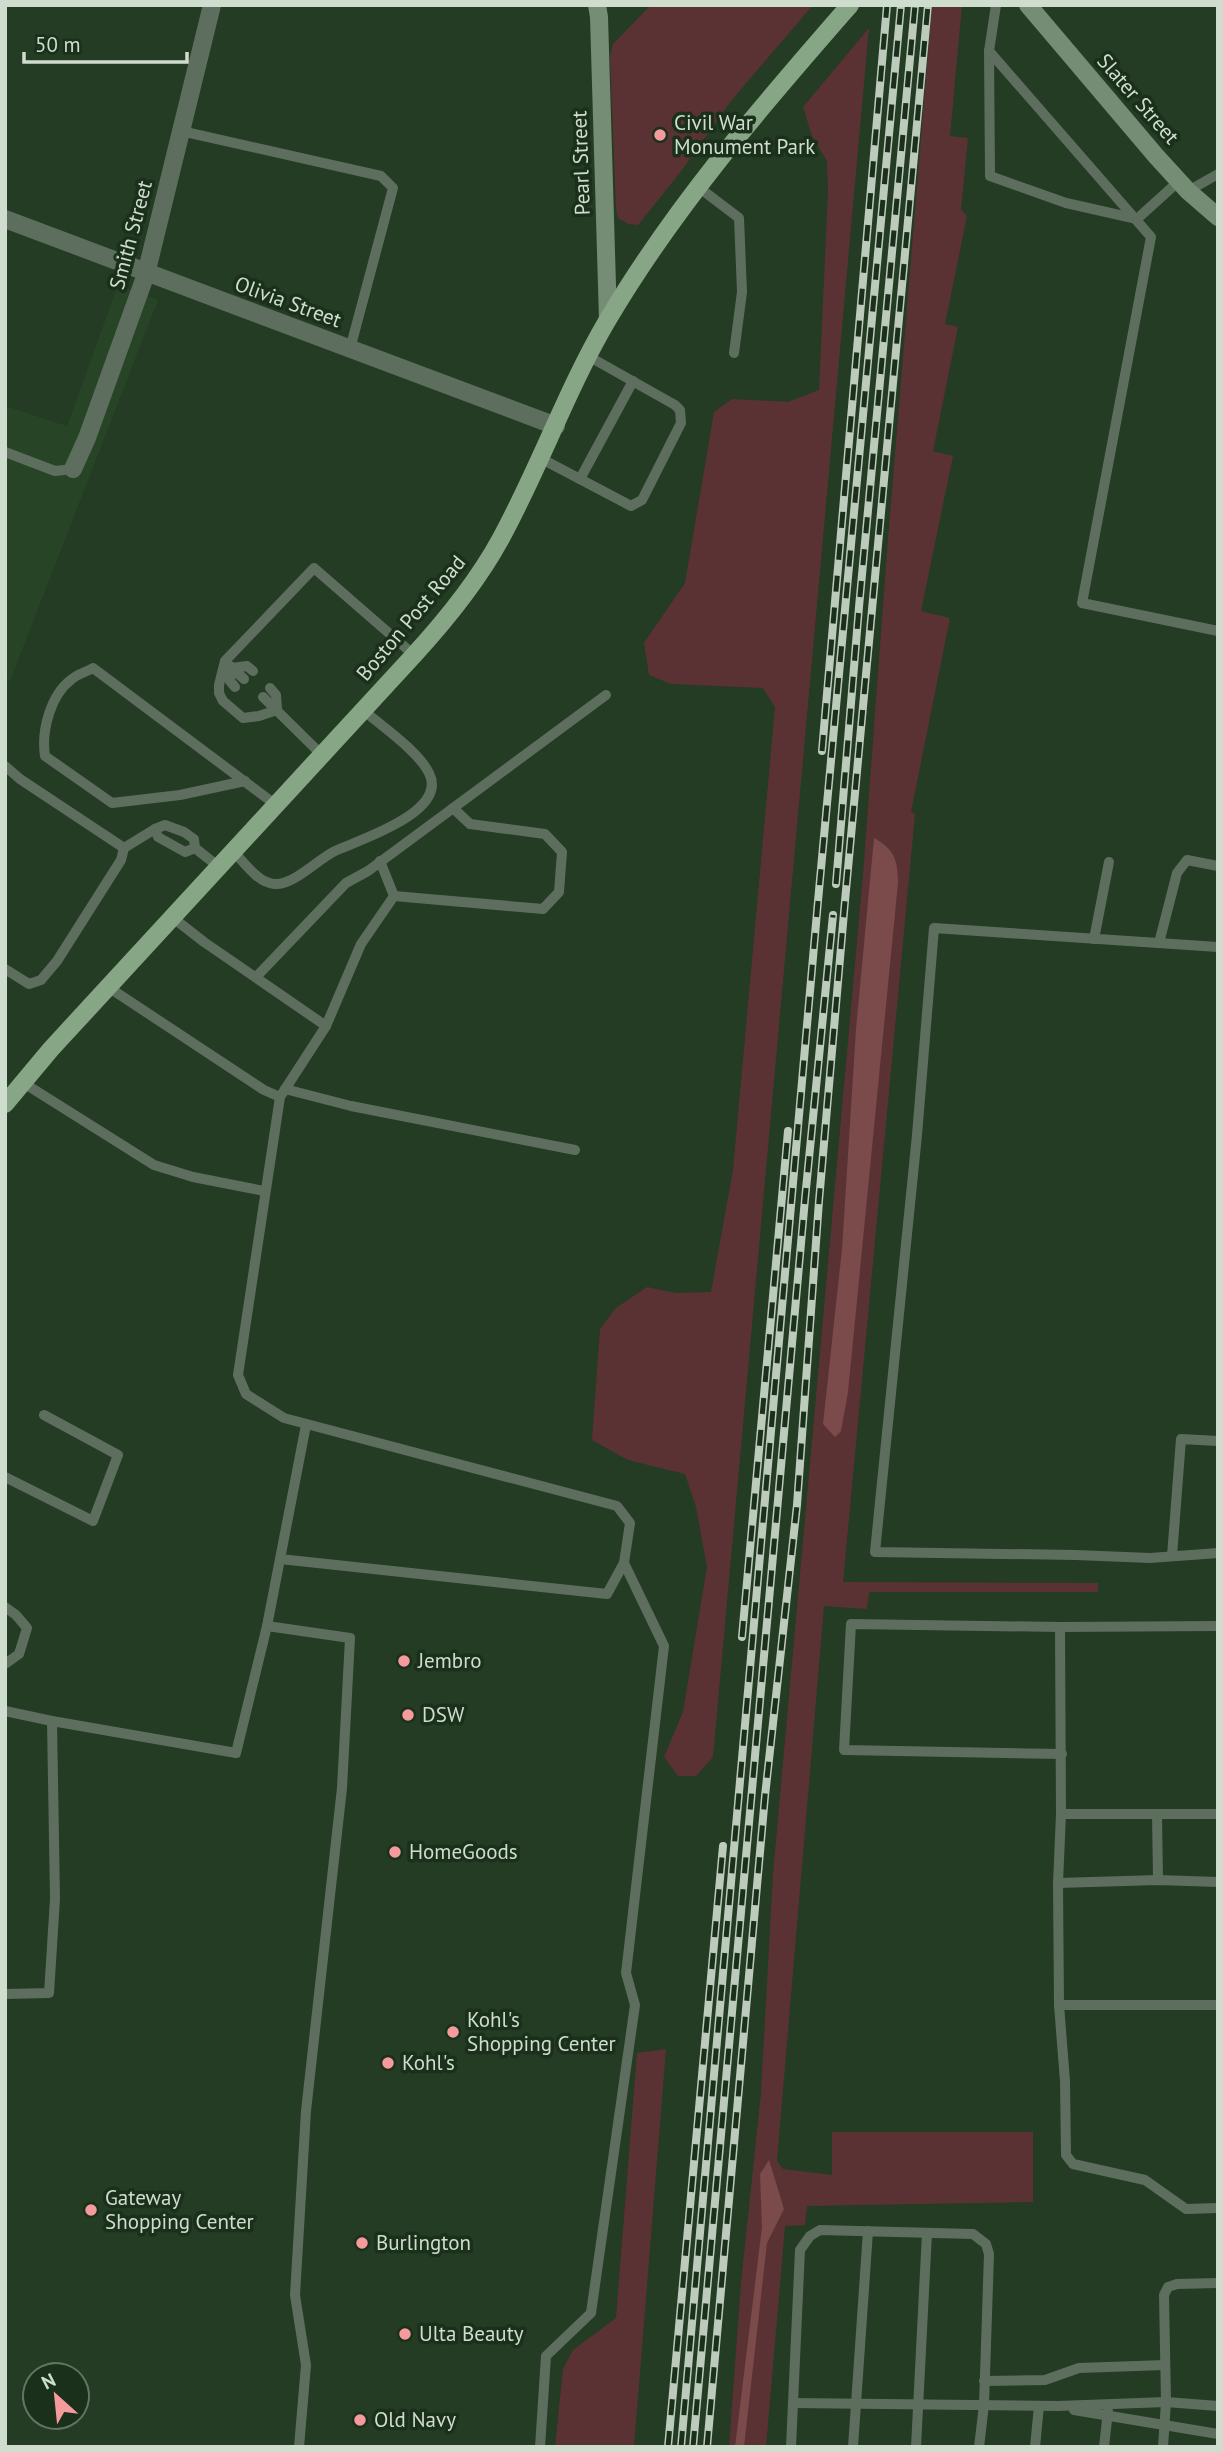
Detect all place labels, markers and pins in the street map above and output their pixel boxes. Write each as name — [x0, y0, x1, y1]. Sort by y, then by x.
place label: Civil War Monument Park — [674, 109, 815, 160]
marker: Civil War Monument Park — [652, 127, 668, 143]
place label: Jembro — [417, 1647, 482, 1674]
marker: Jembro — [396, 1653, 412, 1669]
place label: DSW — [422, 1701, 465, 1728]
marker: DSW — [400, 1707, 416, 1723]
place label: HomeGoods — [409, 1838, 518, 1865]
marker: HomeGoods — [387, 1844, 403, 1860]
place label: Kohl's Shopping Center — [467, 2006, 616, 2057]
marker: Kohl's Shopping Center — [445, 2024, 461, 2040]
place label: Kohl's — [402, 2049, 455, 2076]
marker: Kohl's — [380, 2055, 396, 2071]
place label: Gateway Shopping Center — [105, 2184, 254, 2235]
marker: Gateway Shopping Center — [83, 2202, 99, 2218]
place label: Burlington — [376, 2229, 471, 2256]
marker: Burlington — [354, 2235, 370, 2251]
place label: Ulta Beauty — [419, 2320, 524, 2347]
marker: Ulta Beauty — [397, 2326, 413, 2342]
place label: Old Navy — [374, 2406, 456, 2433]
marker: Old Navy — [352, 2412, 368, 2428]

